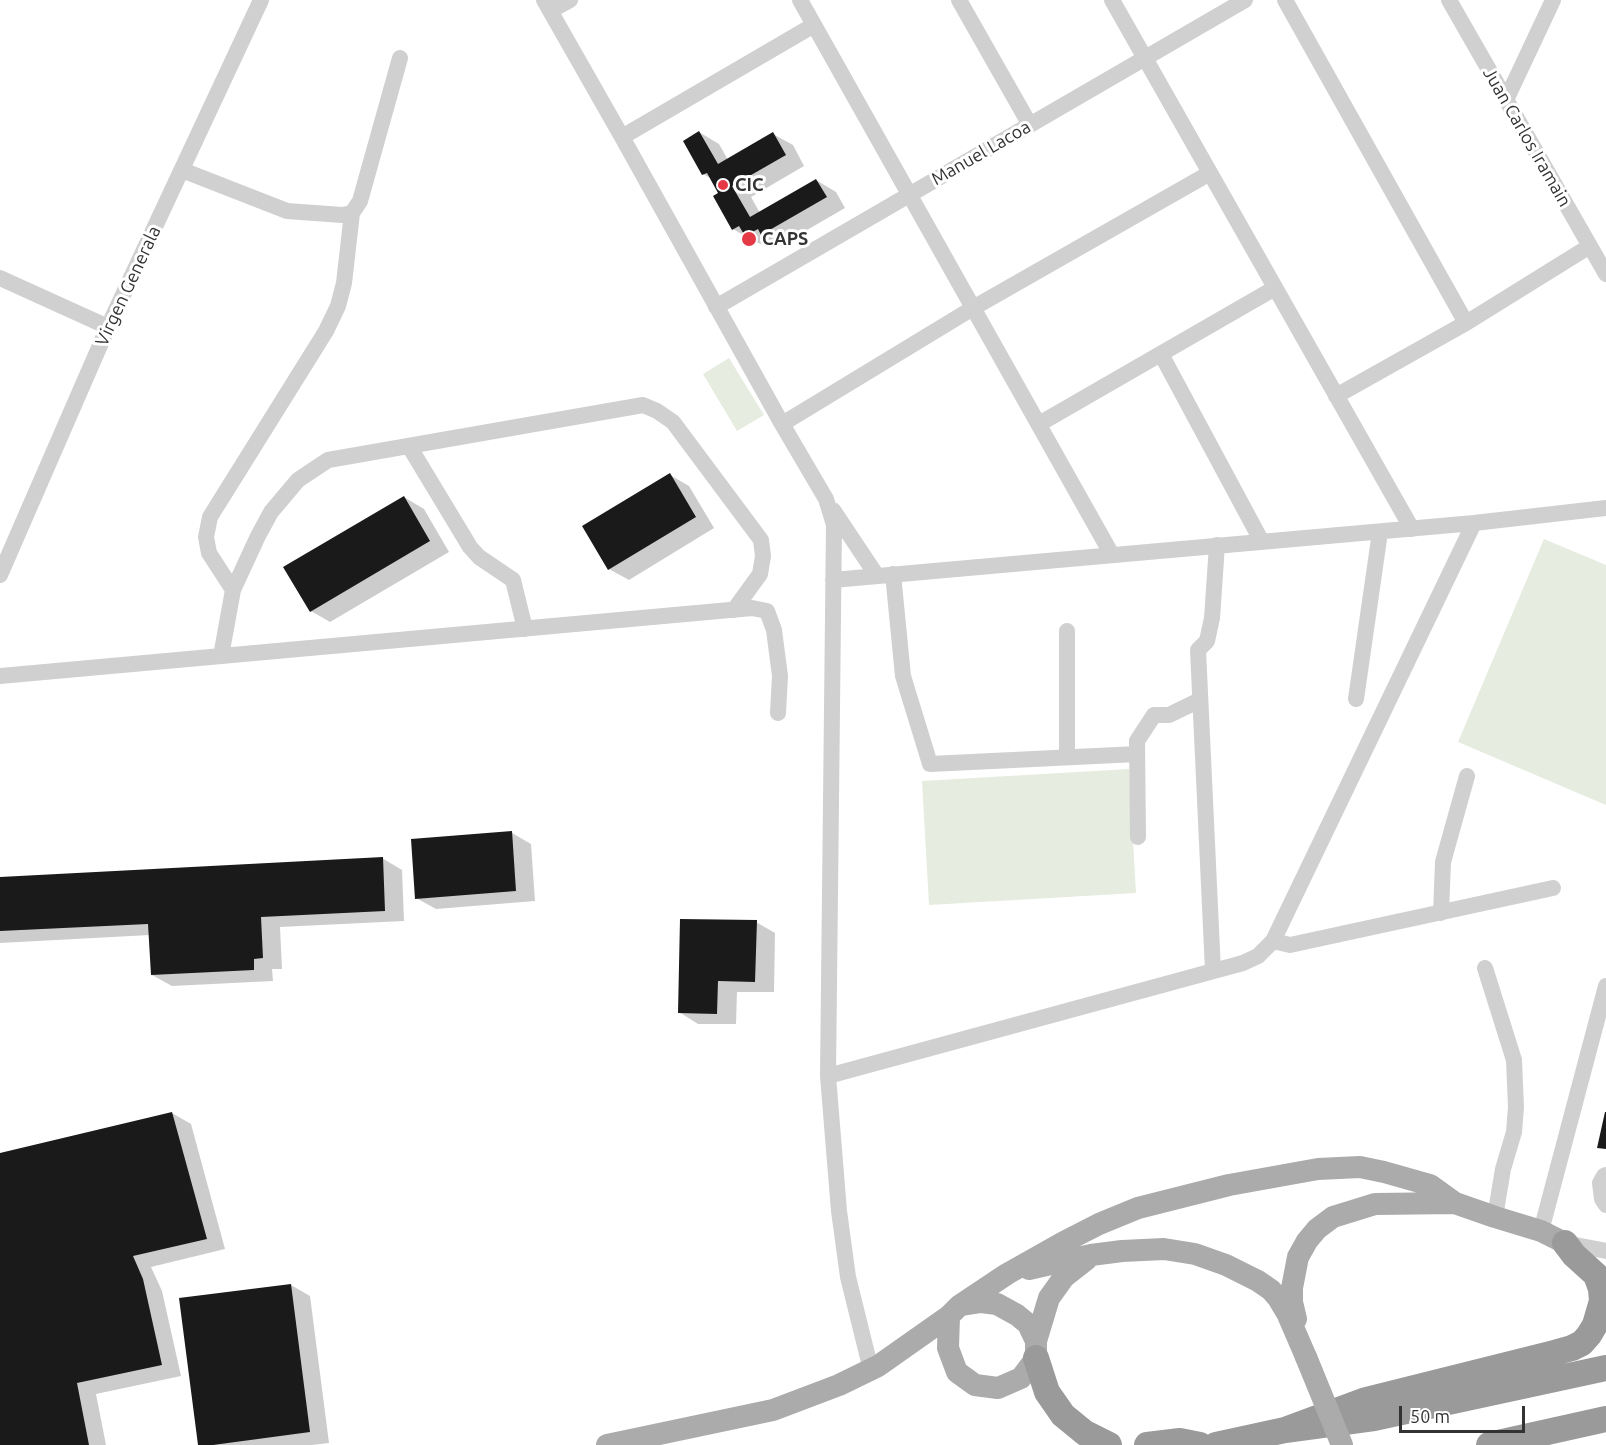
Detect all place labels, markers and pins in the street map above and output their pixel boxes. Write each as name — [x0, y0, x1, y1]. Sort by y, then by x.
place label: CIC — [735, 174, 763, 196]
marker: CIC — [716, 178, 730, 192]
place label: CAPS — [762, 228, 808, 250]
marker: CAPS — [740, 230, 758, 248]

